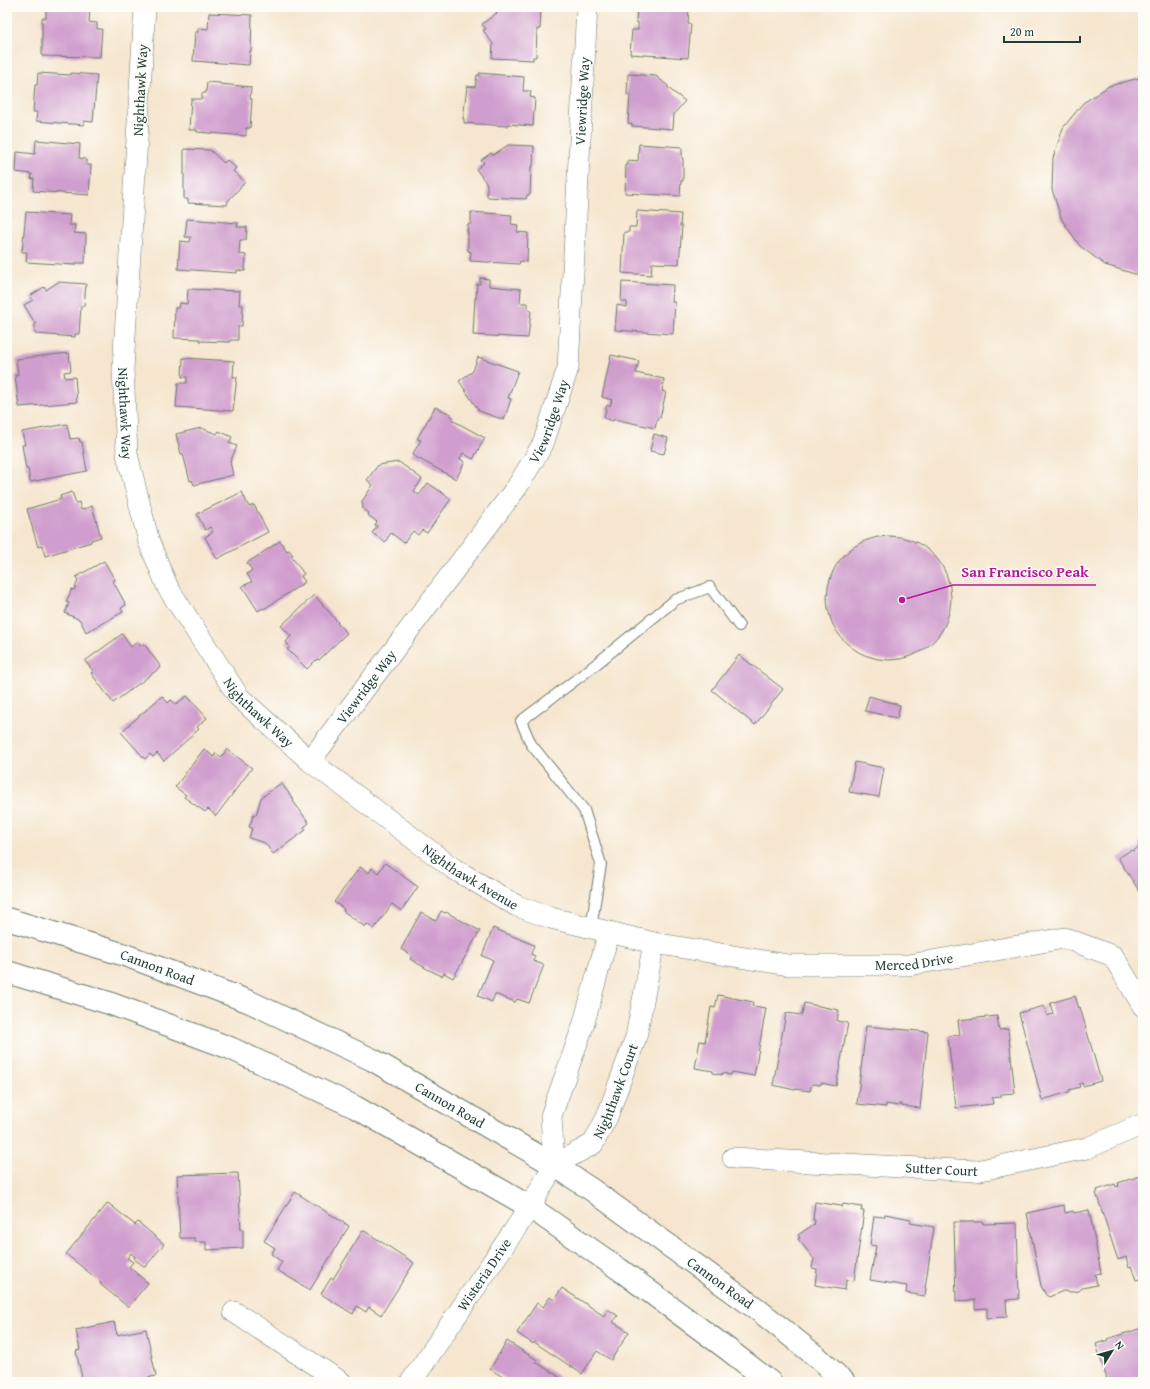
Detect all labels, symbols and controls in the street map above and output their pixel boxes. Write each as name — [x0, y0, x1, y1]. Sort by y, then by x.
scale bar — [1004, 18, 1080, 44]
text: 20 m — [1010, 23, 1034, 40]
street label: Nighthawk Way — [128, 43, 152, 137]
street label: Viewridge Way — [570, 56, 594, 146]
street label: Nighthawk Way — [113, 367, 138, 462]
street label: Viewridge Way — [524, 377, 574, 467]
callout: San Francisco Peak — [953, 558, 1096, 585]
text: San Francisco Peak — [961, 561, 1089, 582]
street label: Viewridge Way — [331, 645, 401, 728]
street label: Nighthawk Way — [219, 674, 298, 752]
street label: Nighthawk Avenue — [418, 839, 523, 915]
street label: Cannon Road — [118, 944, 198, 990]
street label: Merced Drive — [875, 948, 955, 975]
street label: Nighthawk Court — [588, 1041, 643, 1142]
street label: Cannon Road — [412, 1077, 489, 1133]
street label: Sutter Court — [905, 1157, 979, 1181]
street label: Wisteria Drive — [452, 1234, 516, 1315]
street label: Cannon Road — [683, 1252, 758, 1314]
north arrow — [1092, 1331, 1132, 1371]
text: N — [1111, 1337, 1129, 1353]

